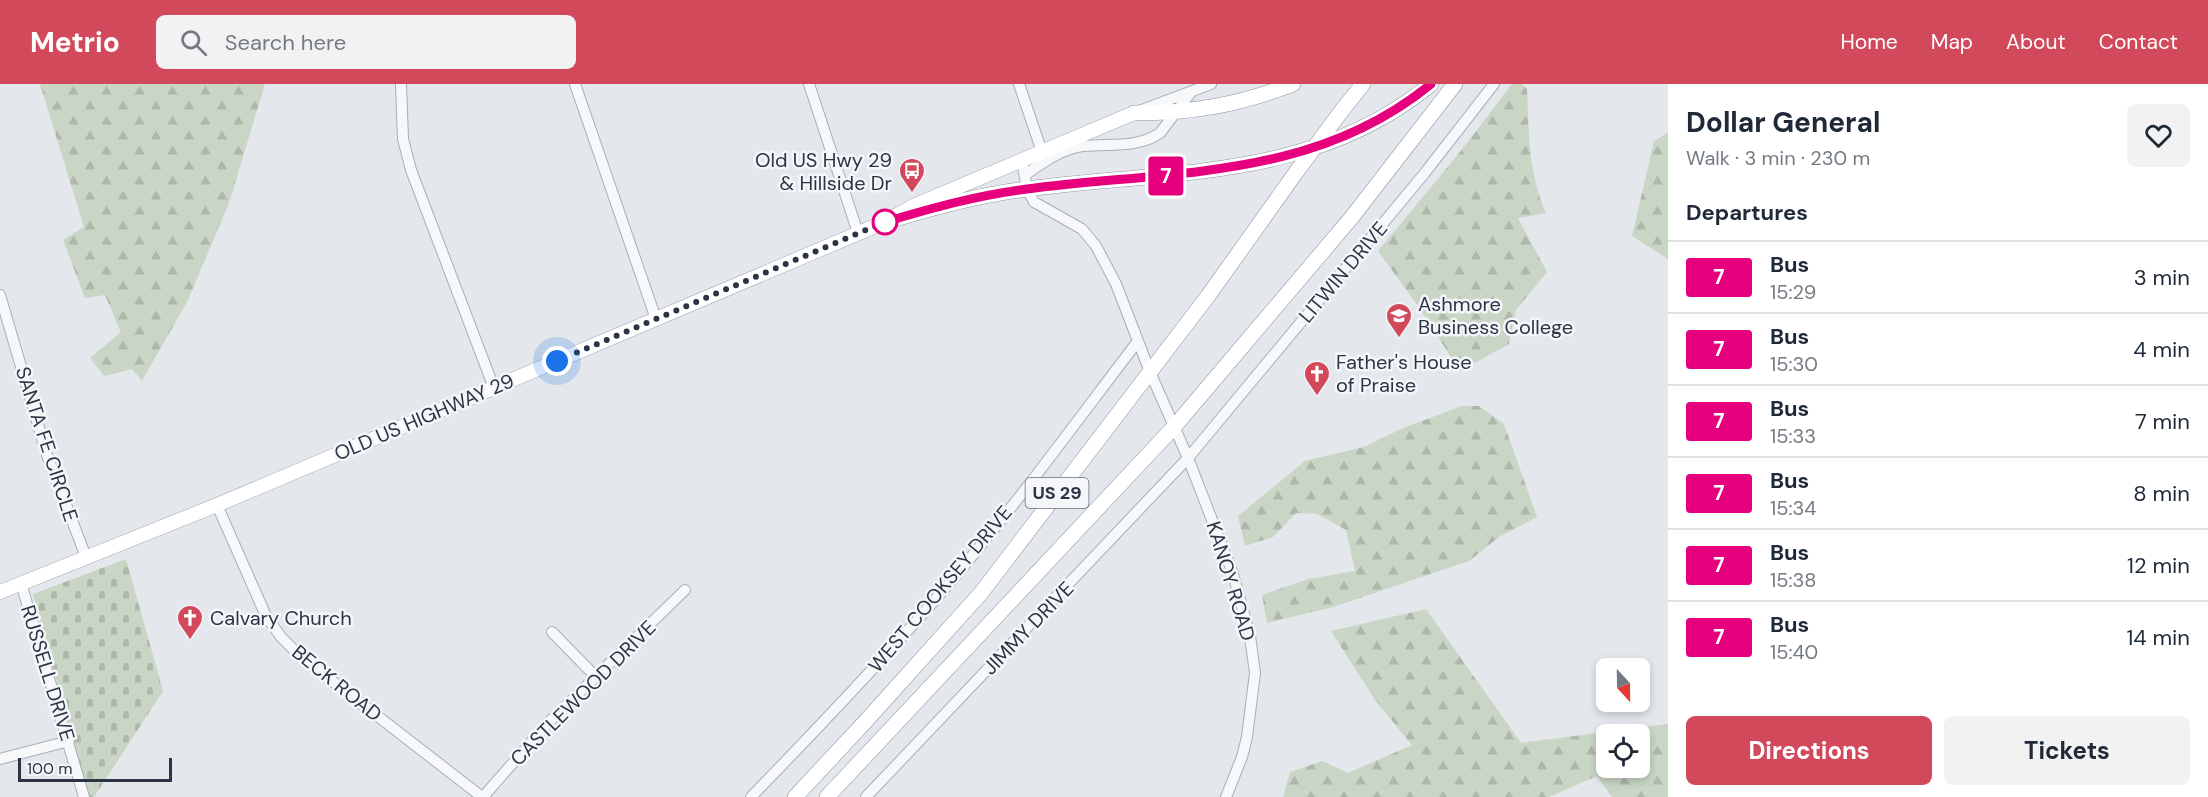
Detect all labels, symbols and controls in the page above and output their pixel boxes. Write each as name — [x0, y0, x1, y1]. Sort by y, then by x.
search box — [156, 15, 576, 69]
text: Metrio — [30, 24, 120, 61]
icon: search — [177, 26, 210, 59]
text: Search here — [225, 28, 346, 57]
text: Home — [1840, 28, 1898, 56]
text: Map — [1931, 28, 1973, 56]
text: About — [2006, 28, 2066, 56]
text: Contact — [2099, 28, 2178, 56]
text: Dollar General — [1686, 104, 1880, 141]
button: heart — [2127, 104, 2190, 167]
text: Walk · 3 min · 230 m — [1686, 145, 1870, 171]
place label: Old US Hwy 29 & Hillside Dr — [755, 147, 892, 196]
bus stop icon: Old US Hwy 29 & Hillside Dr — [897, 156, 927, 194]
line badge: 7 — [1146, 156, 1186, 196]
text: 7 — [1160, 162, 1172, 190]
text: Departures — [1686, 198, 1808, 227]
unlabelled marker — [872, 209, 898, 235]
street label: LITWIN DRIVE — [1293, 216, 1393, 328]
text: Bus — [1770, 250, 1809, 279]
text: 7 — [1713, 263, 1725, 291]
text: 3 min — [2134, 263, 2190, 292]
text: 15:29 — [1770, 279, 1816, 305]
place label: Ashmore Business College — [1418, 291, 1573, 340]
school or university icon: Ashmore Business College — [1384, 301, 1414, 339]
text: Bus — [1770, 322, 1809, 351]
text: 7 — [1713, 335, 1725, 363]
text: 4 min — [2133, 335, 2190, 364]
your location — [542, 346, 572, 376]
place label: Father's House of Praise — [1336, 349, 1472, 398]
text: 15:30 — [1770, 351, 1818, 377]
church icon: Father's House of Praise — [1302, 359, 1332, 397]
street label: SANTA FE CIRCLE — [10, 363, 84, 525]
street label: OLD US HIGHWAY 29 — [330, 367, 518, 467]
text: Bus — [1770, 394, 1809, 423]
text: 7 — [1713, 407, 1725, 435]
text: 7 min — [2135, 407, 2190, 436]
text: 15:33 — [1770, 423, 1816, 449]
text: Bus — [1770, 466, 1809, 495]
road number: US 29 — [1026, 478, 1088, 508]
text: 7 — [1713, 479, 1725, 507]
text: 8 min — [2133, 479, 2190, 508]
text: 15:34 — [1770, 495, 1816, 521]
street label: WEST COOKSEY DRIVE — [862, 500, 1018, 678]
street label: KANOY ROAD — [1200, 518, 1262, 644]
text: Bus — [1770, 538, 1809, 567]
text: 7 — [1713, 551, 1725, 579]
text: 12 min — [2127, 551, 2190, 580]
text: 15:38 — [1770, 567, 1816, 593]
street label: JIMMY DRIVE — [977, 576, 1079, 680]
street label: RUSSELL DRIVE — [15, 602, 81, 744]
church icon: Calvary Church — [175, 603, 205, 641]
place label: Calvary Church — [210, 605, 352, 631]
text: Bus — [1770, 610, 1809, 639]
street label: CASTLEWOOD DRIVE — [505, 615, 661, 771]
text: 7 — [1713, 623, 1725, 651]
text: 14 min — [2126, 623, 2190, 652]
street label: BECK ROAD — [287, 639, 387, 727]
text: 15:40 — [1770, 639, 1818, 665]
north arrow — [1596, 658, 1650, 712]
map controls — [1596, 658, 1650, 778]
button: Directions — [1686, 716, 1932, 785]
button: Tickets — [1944, 716, 2190, 785]
button: locate — [1596, 724, 1650, 778]
scale bar — [18, 755, 172, 782]
text: 100 m — [27, 758, 72, 779]

